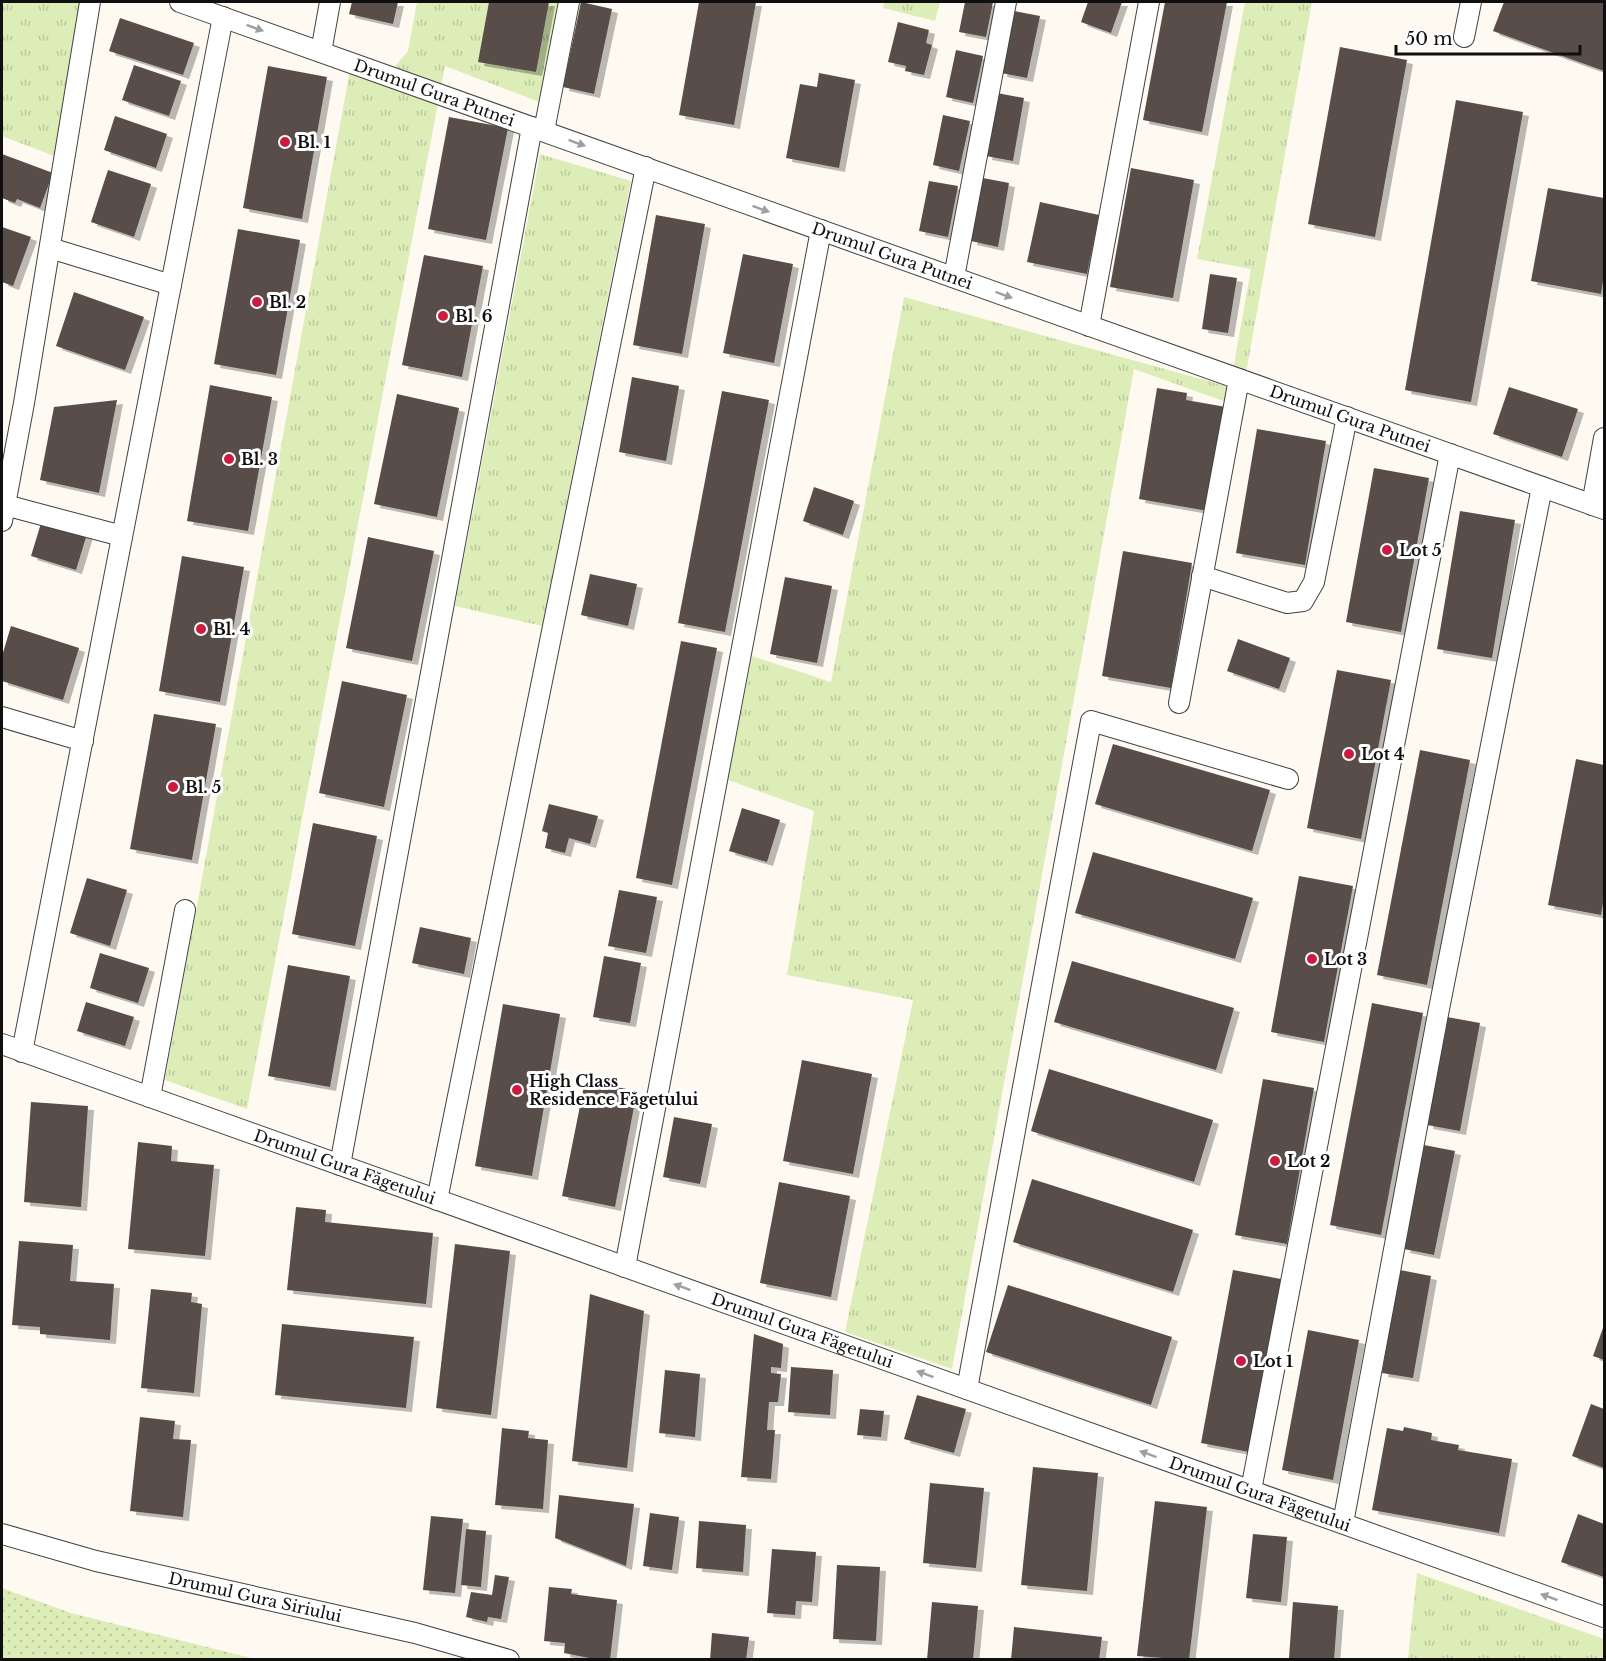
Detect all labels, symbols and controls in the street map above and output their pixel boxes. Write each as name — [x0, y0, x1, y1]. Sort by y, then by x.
scale bar — [1396, 18, 1580, 56]
one-way arrow — [246, 24, 264, 34]
text: 50 m — [1405, 28, 1453, 50]
street label: Drumul Gura Putnei — [351, 55, 518, 131]
place label: Bl. 1 — [297, 132, 331, 152]
marker: Bl. 1 — [278, 135, 292, 149]
one-way arrow — [568, 139, 586, 149]
one-way arrow — [752, 204, 770, 214]
street label: Drumul Gura Putnei — [809, 218, 976, 294]
one-way arrow — [995, 291, 1013, 301]
place label: Bl. 2 — [269, 292, 306, 312]
marker: Bl. 2 — [250, 295, 264, 309]
place label: Bl. 6 — [455, 306, 493, 326]
marker: Bl. 6 — [436, 309, 450, 323]
street label: Drumul Gura Putnei — [1267, 381, 1434, 457]
place label: Bl. 3 — [241, 449, 278, 469]
marker: Bl. 3 — [222, 452, 236, 466]
place label: Lot 5 — [1399, 540, 1442, 560]
marker: Lot 5 — [1380, 543, 1394, 557]
place label: Bl. 4 — [213, 619, 250, 639]
marker: Bl. 4 — [194, 622, 208, 636]
place label: Lot 4 — [1361, 744, 1405, 764]
marker: Lot 4 — [1342, 747, 1356, 761]
place label: Bl. 5 — [185, 777, 221, 797]
marker: Bl. 5 — [166, 780, 180, 794]
place label: Lot 3 — [1324, 949, 1367, 969]
marker: Lot 3 — [1305, 952, 1319, 966]
place label: High Class Residence Făgetului — [529, 1071, 699, 1109]
marker: High Class Residence Făgetului — [510, 1083, 524, 1097]
street label: Drumul Gura Făgetului — [251, 1125, 439, 1208]
place label: Lot 2 — [1287, 1151, 1330, 1171]
marker: Lot 2 — [1268, 1154, 1282, 1168]
one-way arrow — [673, 1282, 691, 1291]
street label: Drumul Gura Făgetului — [709, 1289, 896, 1372]
place label: Lot 1 — [1253, 1351, 1293, 1371]
marker: Lot 1 — [1234, 1354, 1248, 1368]
one-way arrow — [916, 1369, 934, 1378]
one-way arrow — [1139, 1448, 1157, 1458]
street label: Drumul Gura Făgetului — [1166, 1452, 1354, 1536]
street label: Drumul Gura Siriului — [167, 1568, 344, 1626]
one-way arrow — [1540, 1592, 1558, 1602]

